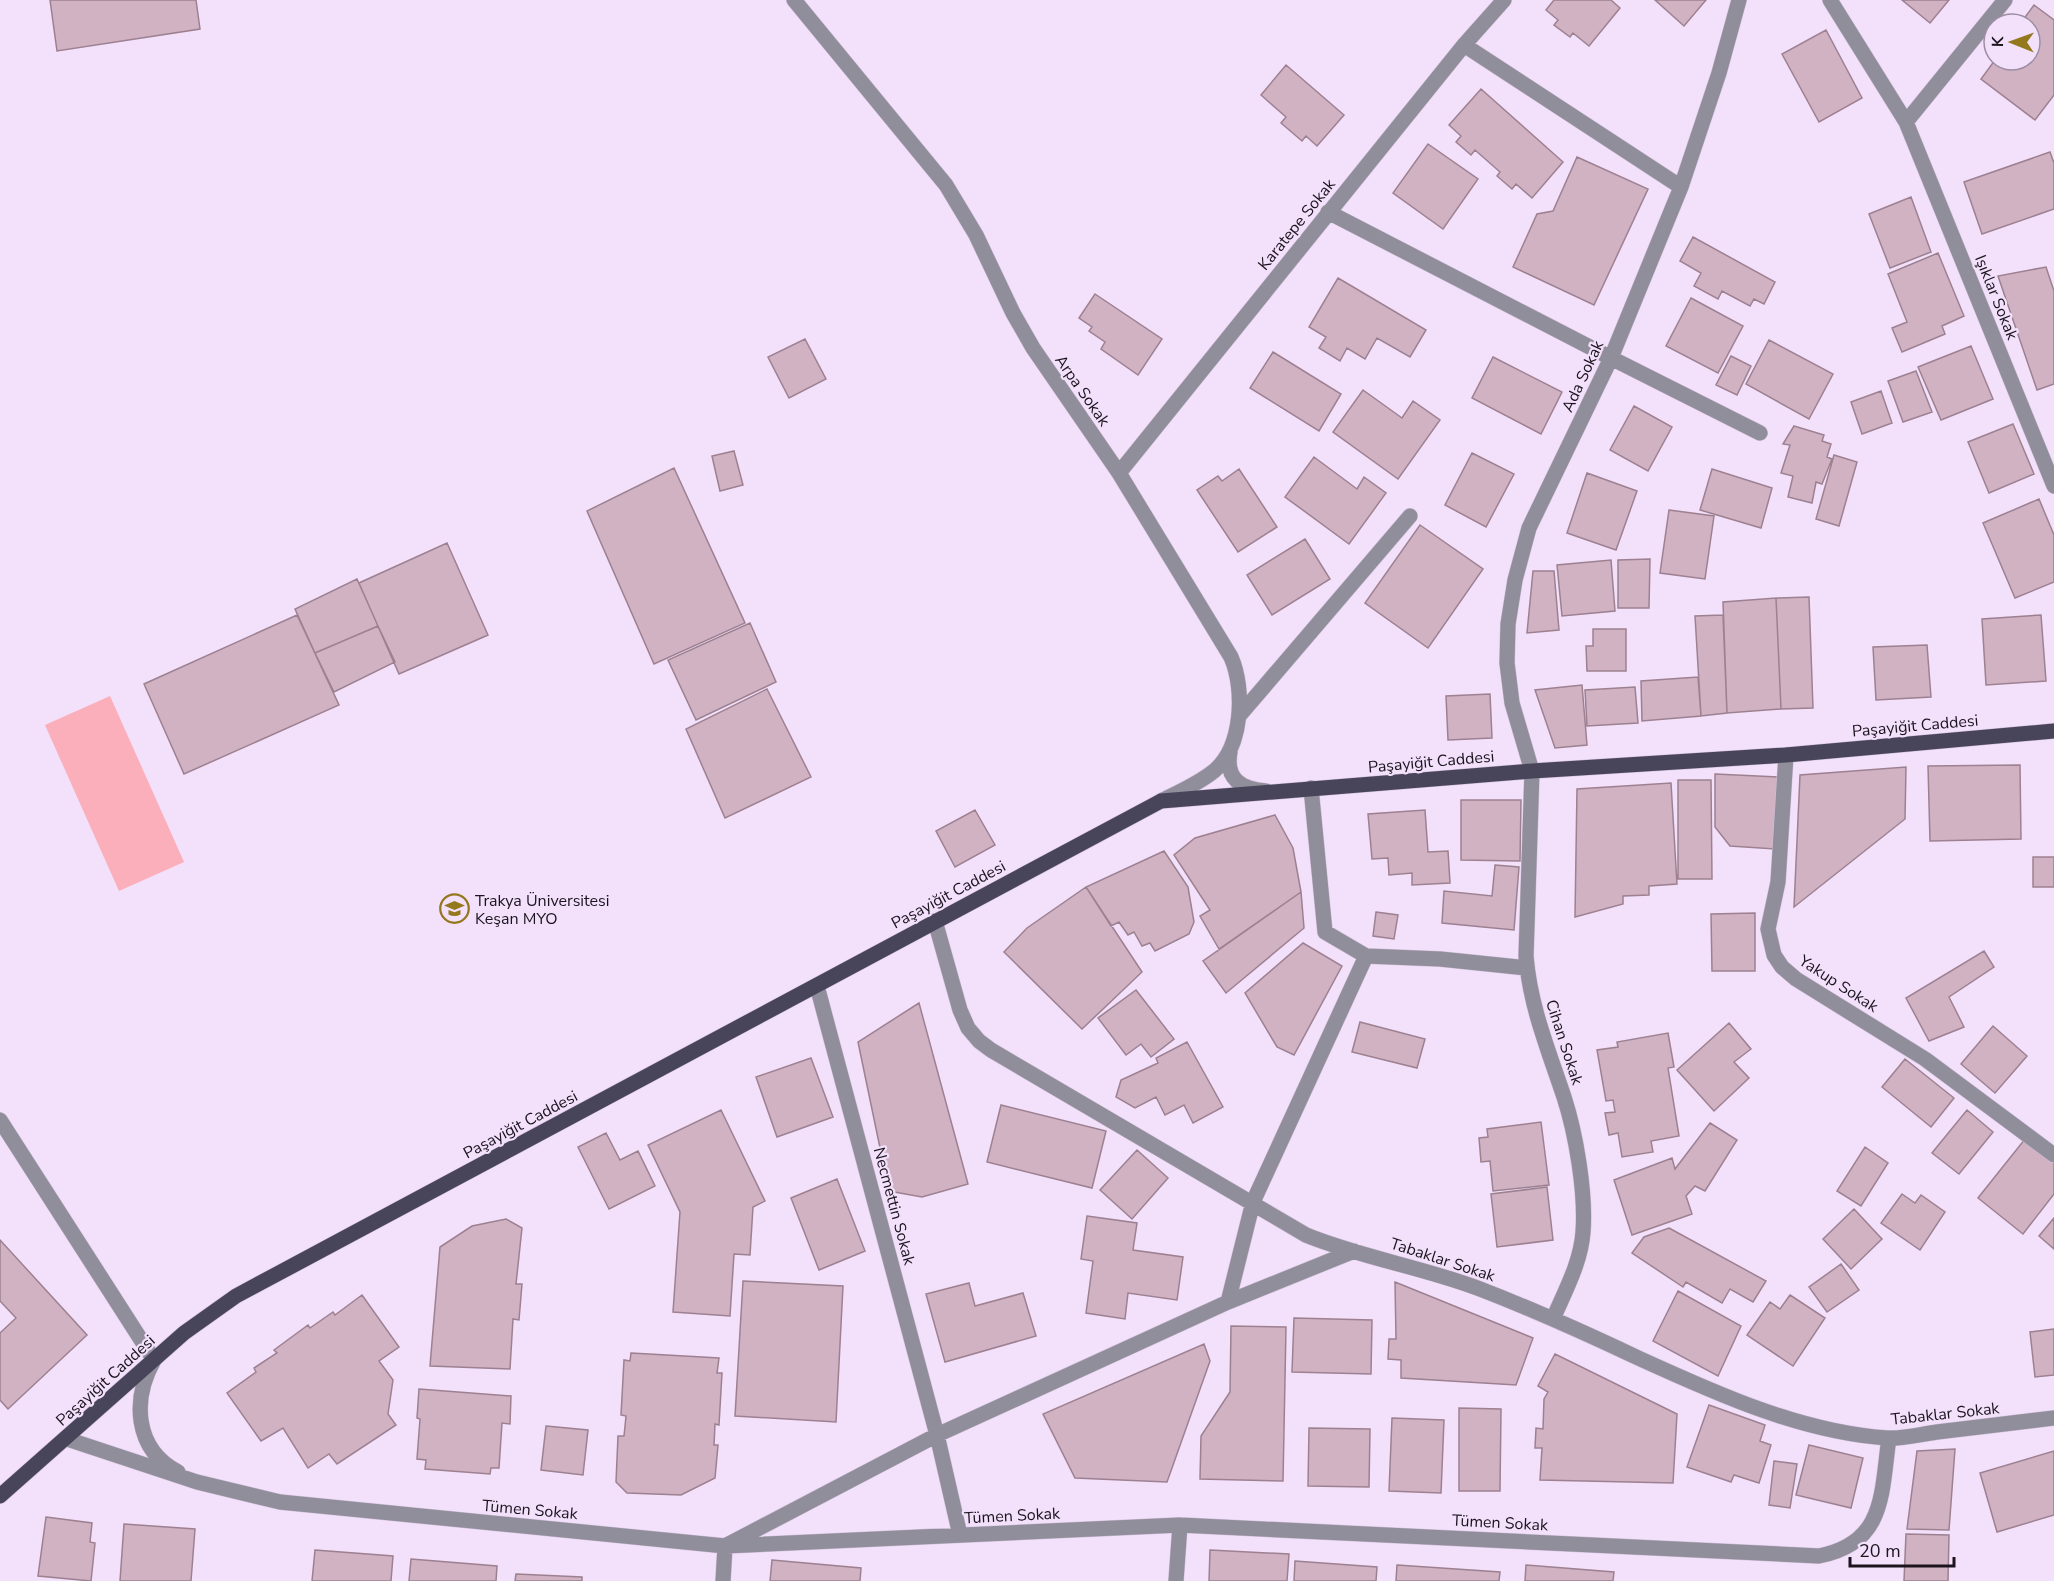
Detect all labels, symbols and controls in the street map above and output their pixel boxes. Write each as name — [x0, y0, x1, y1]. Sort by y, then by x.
north arrow — [1982, 12, 2042, 72]
text: K — [1987, 35, 2009, 47]
street label: Karatepe Sokak — [1253, 174, 1341, 275]
street label: Işıklar Sokak — [1969, 252, 2023, 344]
street label: Ada Sokak — [1557, 336, 1609, 416]
street label: Arpa Sokak — [1050, 350, 1115, 431]
street label: Paşayiğit Caddesi — [1851, 710, 1979, 742]
street label: Paşayiğit Caddesi — [1367, 746, 1495, 778]
street label: Paşayiğit Caddesi — [887, 855, 1010, 934]
place label: Trakya Üniversitesi Keşan MYO — [475, 890, 610, 930]
school or university icon: Trakya Üniversitesi Keşan MYO — [438, 893, 470, 925]
street label: Yakup Sokak — [1794, 949, 1883, 1018]
street label: Cihan Sokak — [1540, 997, 1588, 1089]
street label: Paşayiğit Caddesi — [459, 1085, 582, 1164]
street label: Necmettin Sokak — [868, 1145, 921, 1269]
street label: Tabaklar Sokak — [1388, 1233, 1499, 1288]
street label: Paşayiğit Caddesi — [51, 1330, 160, 1431]
street label: Tabaklar Sokak — [1890, 1397, 2001, 1431]
street label: Tümen Sokak — [481, 1495, 580, 1525]
street label: Tümen Sokak — [964, 1502, 1062, 1529]
street label: Tümen Sokak — [1451, 1510, 1549, 1537]
scale bar — [1850, 1530, 1954, 1568]
text: 20 m — [1859, 1539, 1901, 1563]

